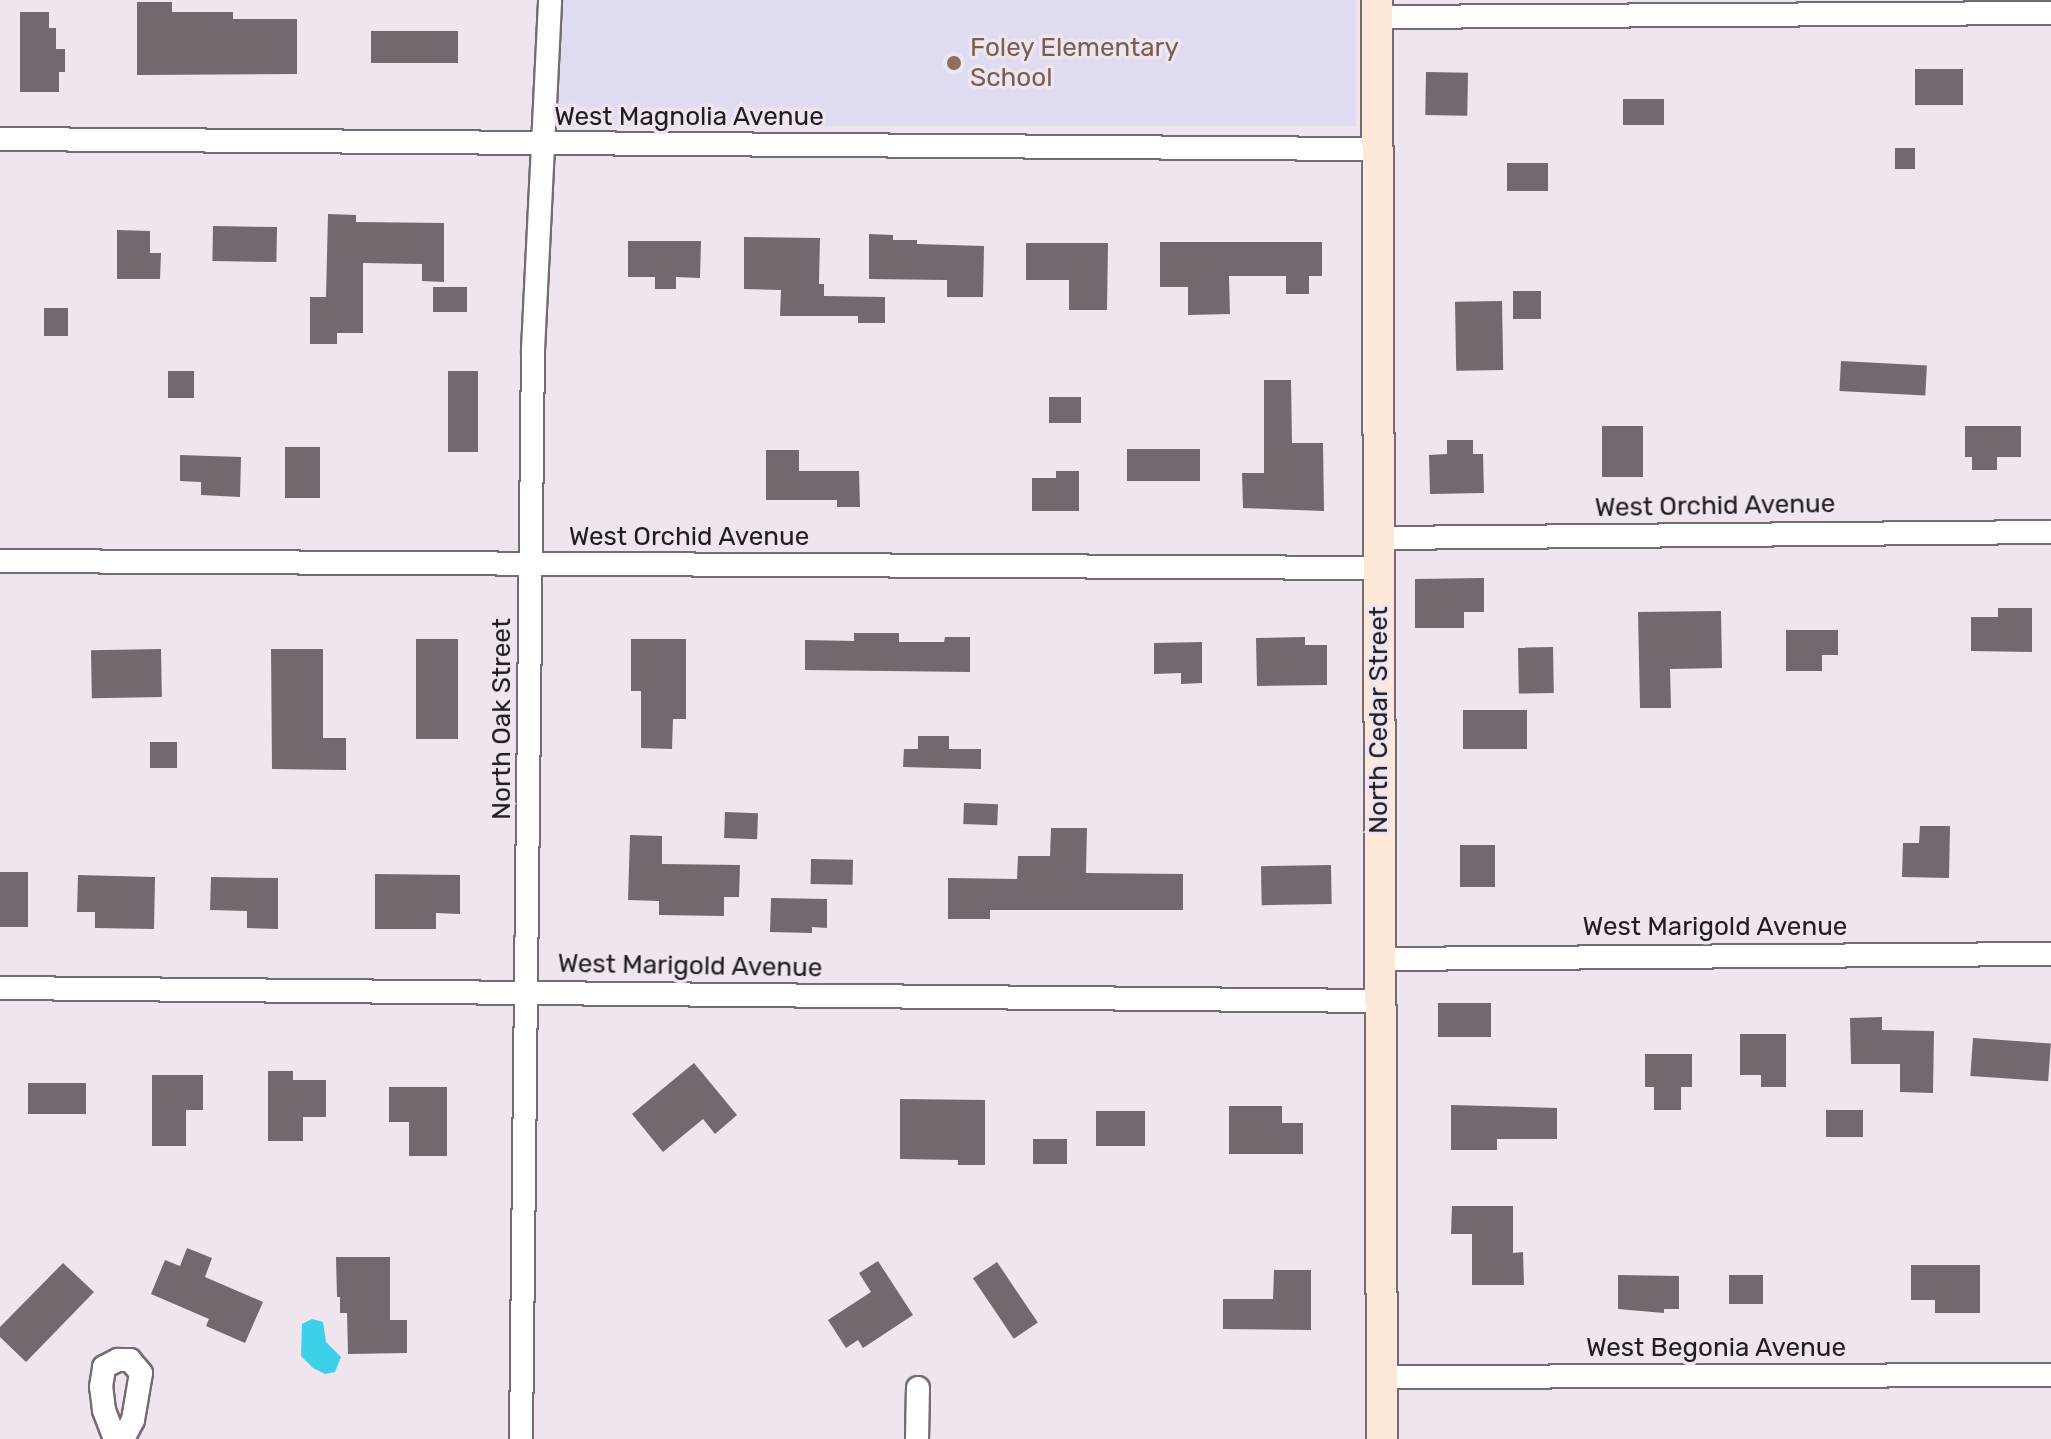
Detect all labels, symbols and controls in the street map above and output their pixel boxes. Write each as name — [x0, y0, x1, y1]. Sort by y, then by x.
place label: Foley Elementary School — [970, 32, 1180, 94]
marker: Foley Elementary School — [945, 54, 963, 72]
street label: West Magnolia Avenue — [554, 101, 824, 133]
street label: West Orchid Avenue — [1594, 488, 1836, 524]
street label: West Orchid Avenue — [568, 521, 810, 553]
street label: North Cedar Street — [1363, 606, 1395, 834]
street label: North Oak Street — [486, 618, 518, 820]
street label: West Marigold Avenue — [1582, 911, 1848, 943]
street label: West Marigold Avenue — [557, 948, 823, 984]
street label: West Begonia Avenue — [1586, 1332, 1846, 1364]

